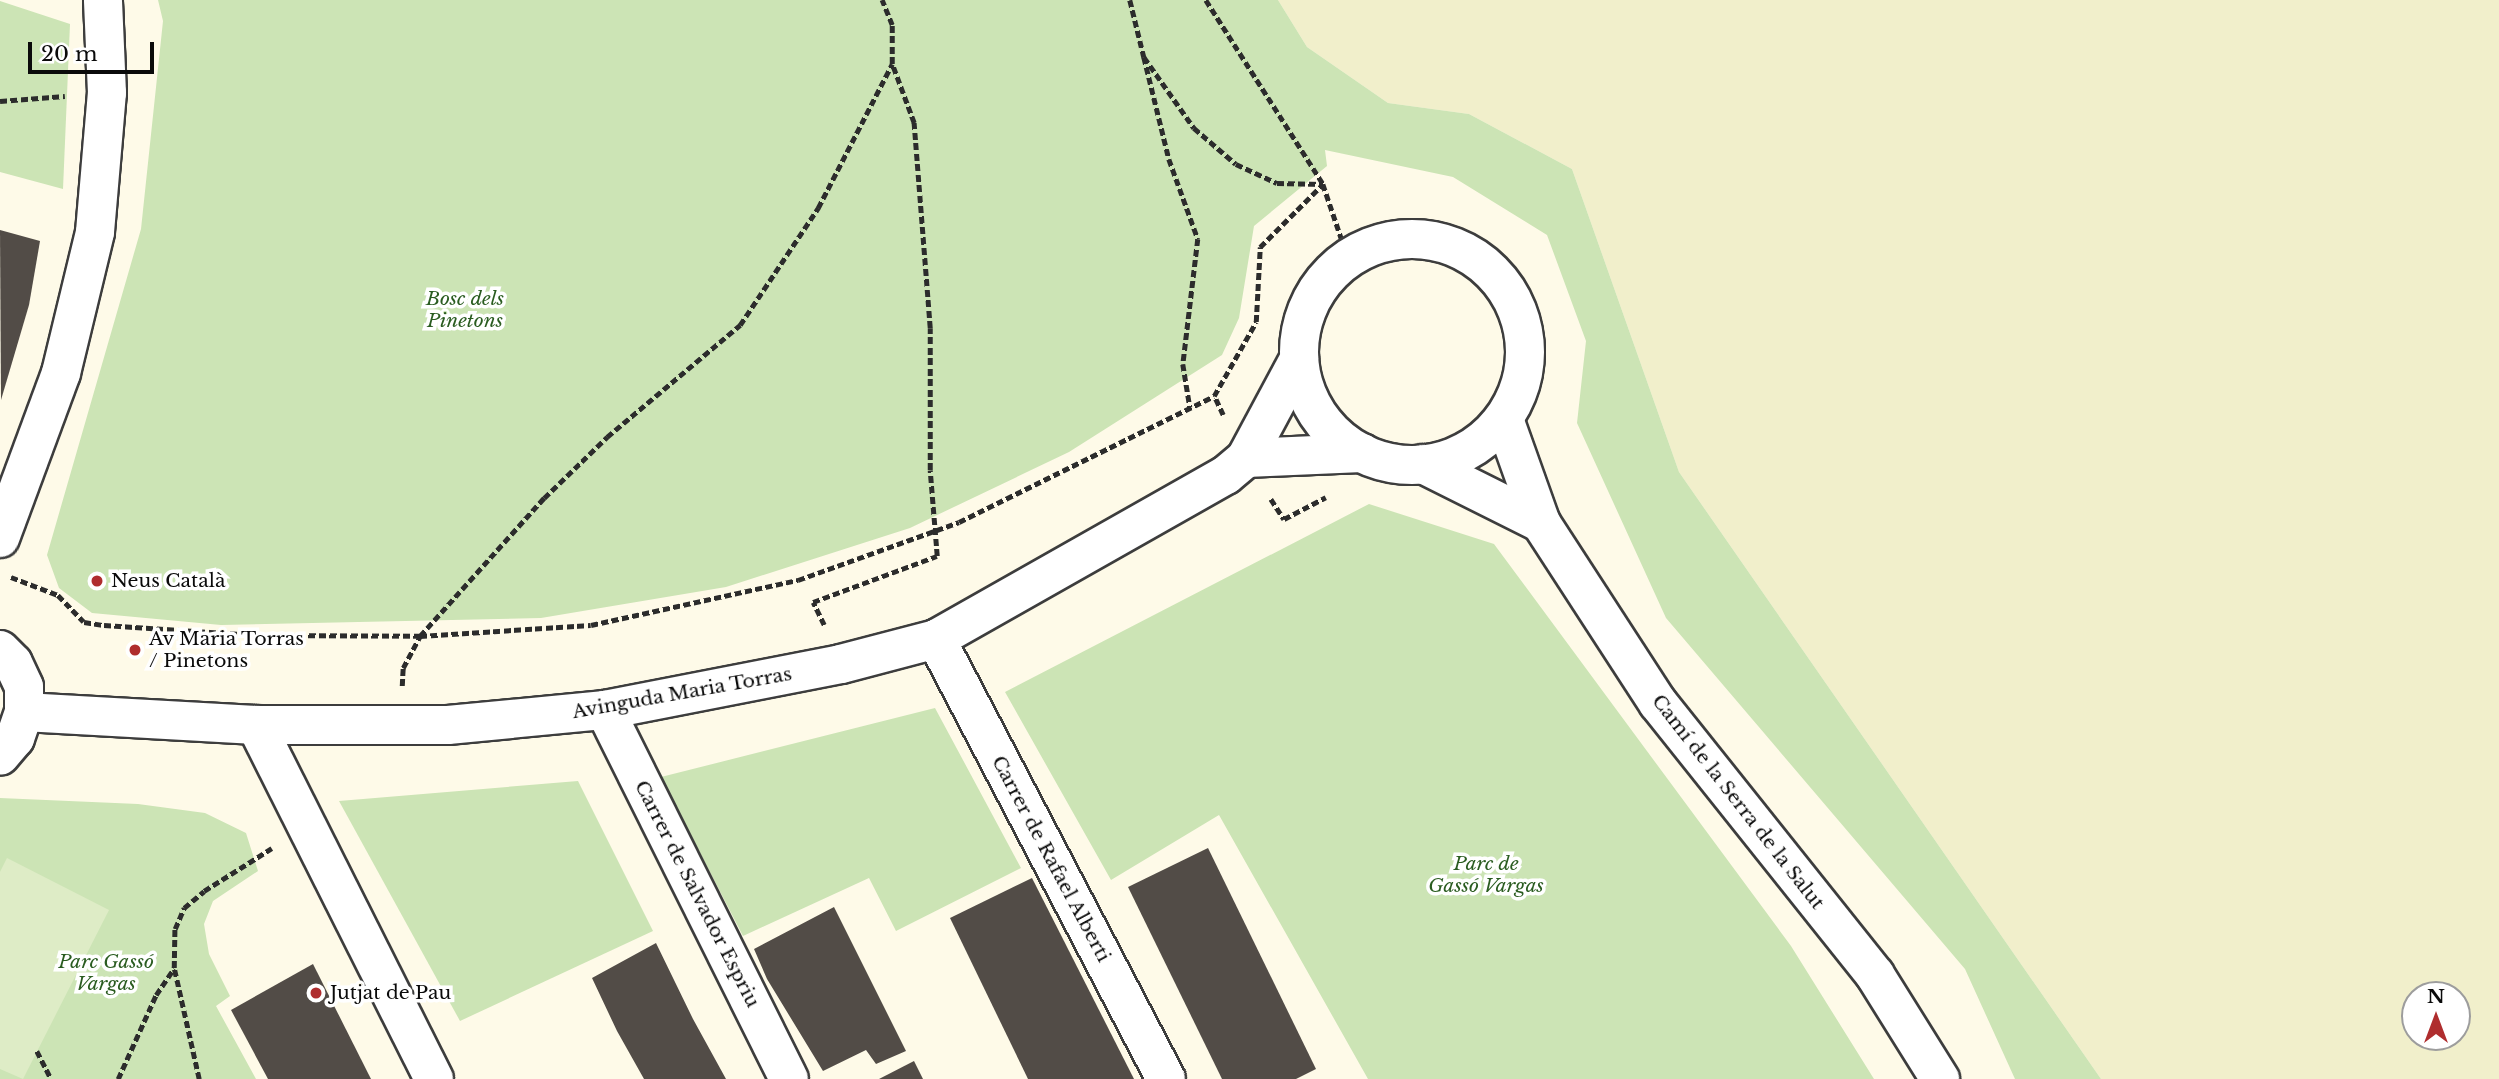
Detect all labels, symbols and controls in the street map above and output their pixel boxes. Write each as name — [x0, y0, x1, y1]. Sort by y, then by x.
scale bar — [32, 28, 158, 72]
text: 20 m — [41, 41, 98, 67]
park label: Bosc dels Pinetons — [426, 288, 504, 332]
place label: Neus Català — [111, 570, 225, 592]
marker: Neus Català — [89, 573, 105, 589]
place label: Av Maria Torras / Pinetons — [149, 628, 305, 672]
marker: Av Maria Torras / Pinetons — [127, 642, 143, 658]
street label: Avinguda Maria Torras — [570, 662, 794, 724]
street label: Camí de la Serra de la Salut — [1647, 690, 1829, 914]
street label: Carrer de Rafael Alberti — [987, 751, 1115, 967]
street label: Carrer de Salvador Espriu — [630, 776, 764, 1012]
park label: Parc de Gassó Vargas — [1428, 853, 1544, 897]
park label: Parc Gassó Vargas — [58, 951, 154, 995]
north arrow — [2401, 981, 2471, 1051]
place label: Jutjat de Pau — [330, 982, 451, 1004]
marker: Jutjat de Pau — [308, 985, 324, 1001]
text: N — [2427, 985, 2445, 1008]

